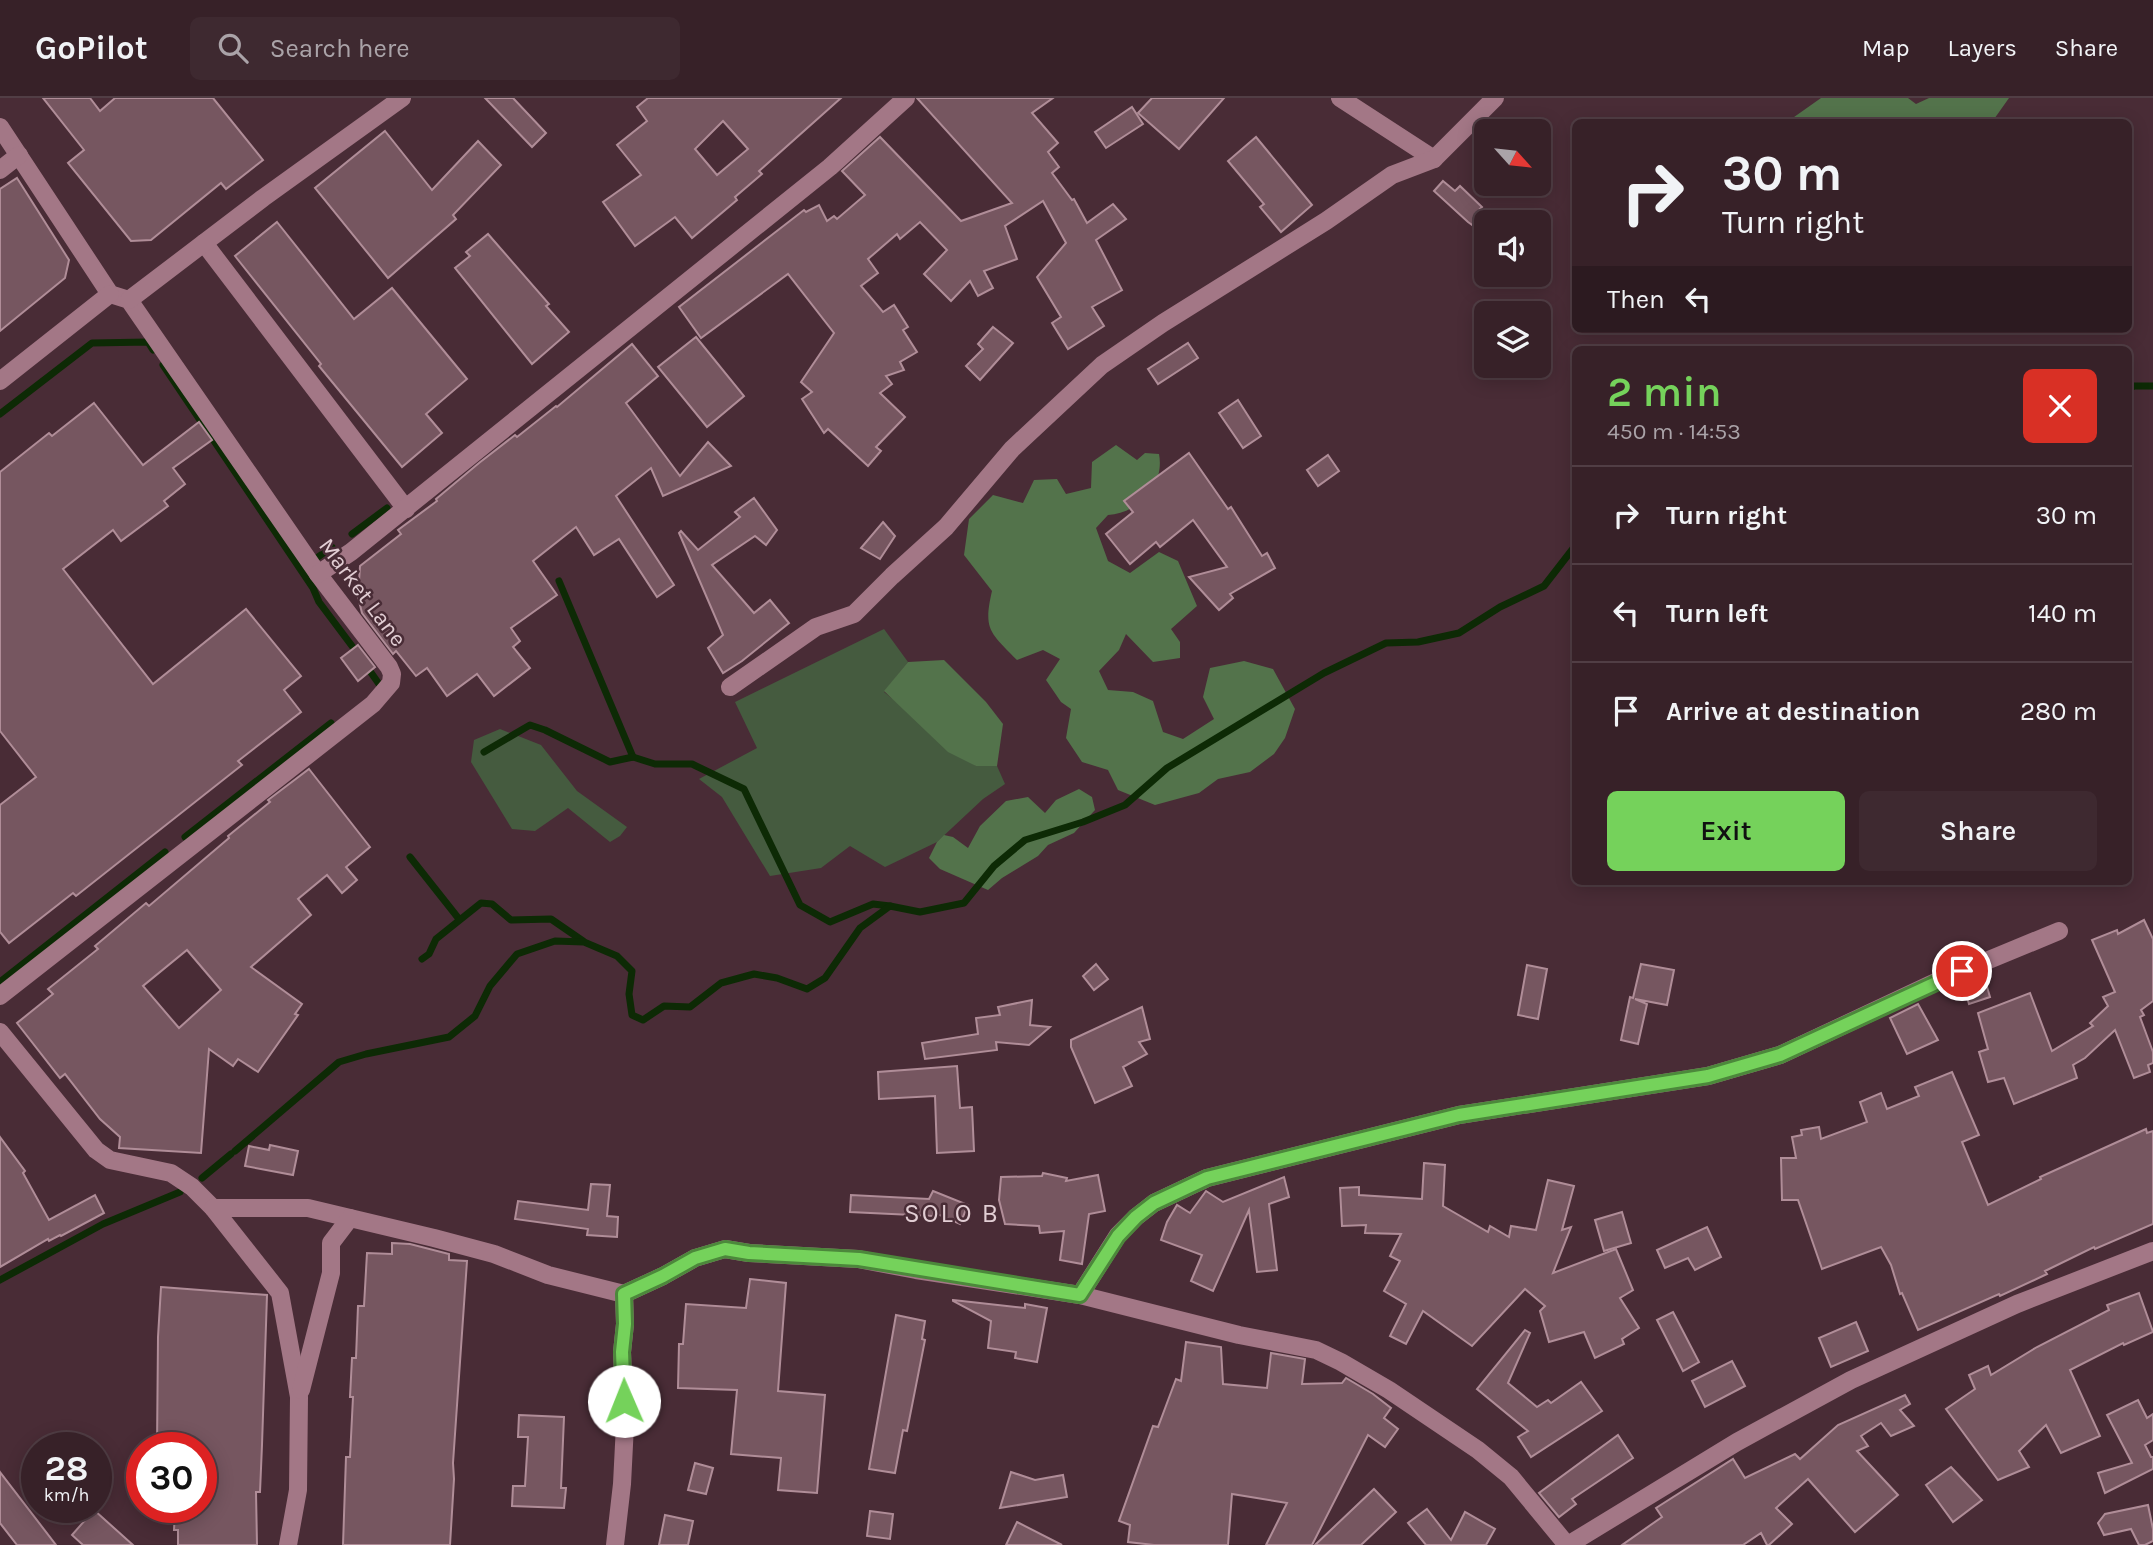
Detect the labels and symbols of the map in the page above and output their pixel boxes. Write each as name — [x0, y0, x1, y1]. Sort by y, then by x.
north arrow — [1474, 119, 1550, 196]
street label: Market Lane — [313, 533, 412, 652]
pin — [1932, 941, 1992, 1001]
district label: SOLO B — [904, 1198, 1000, 1229]
position arrow — [587, 1364, 661, 1438]
speed limit sign: 30 — [126, 1432, 217, 1523]

